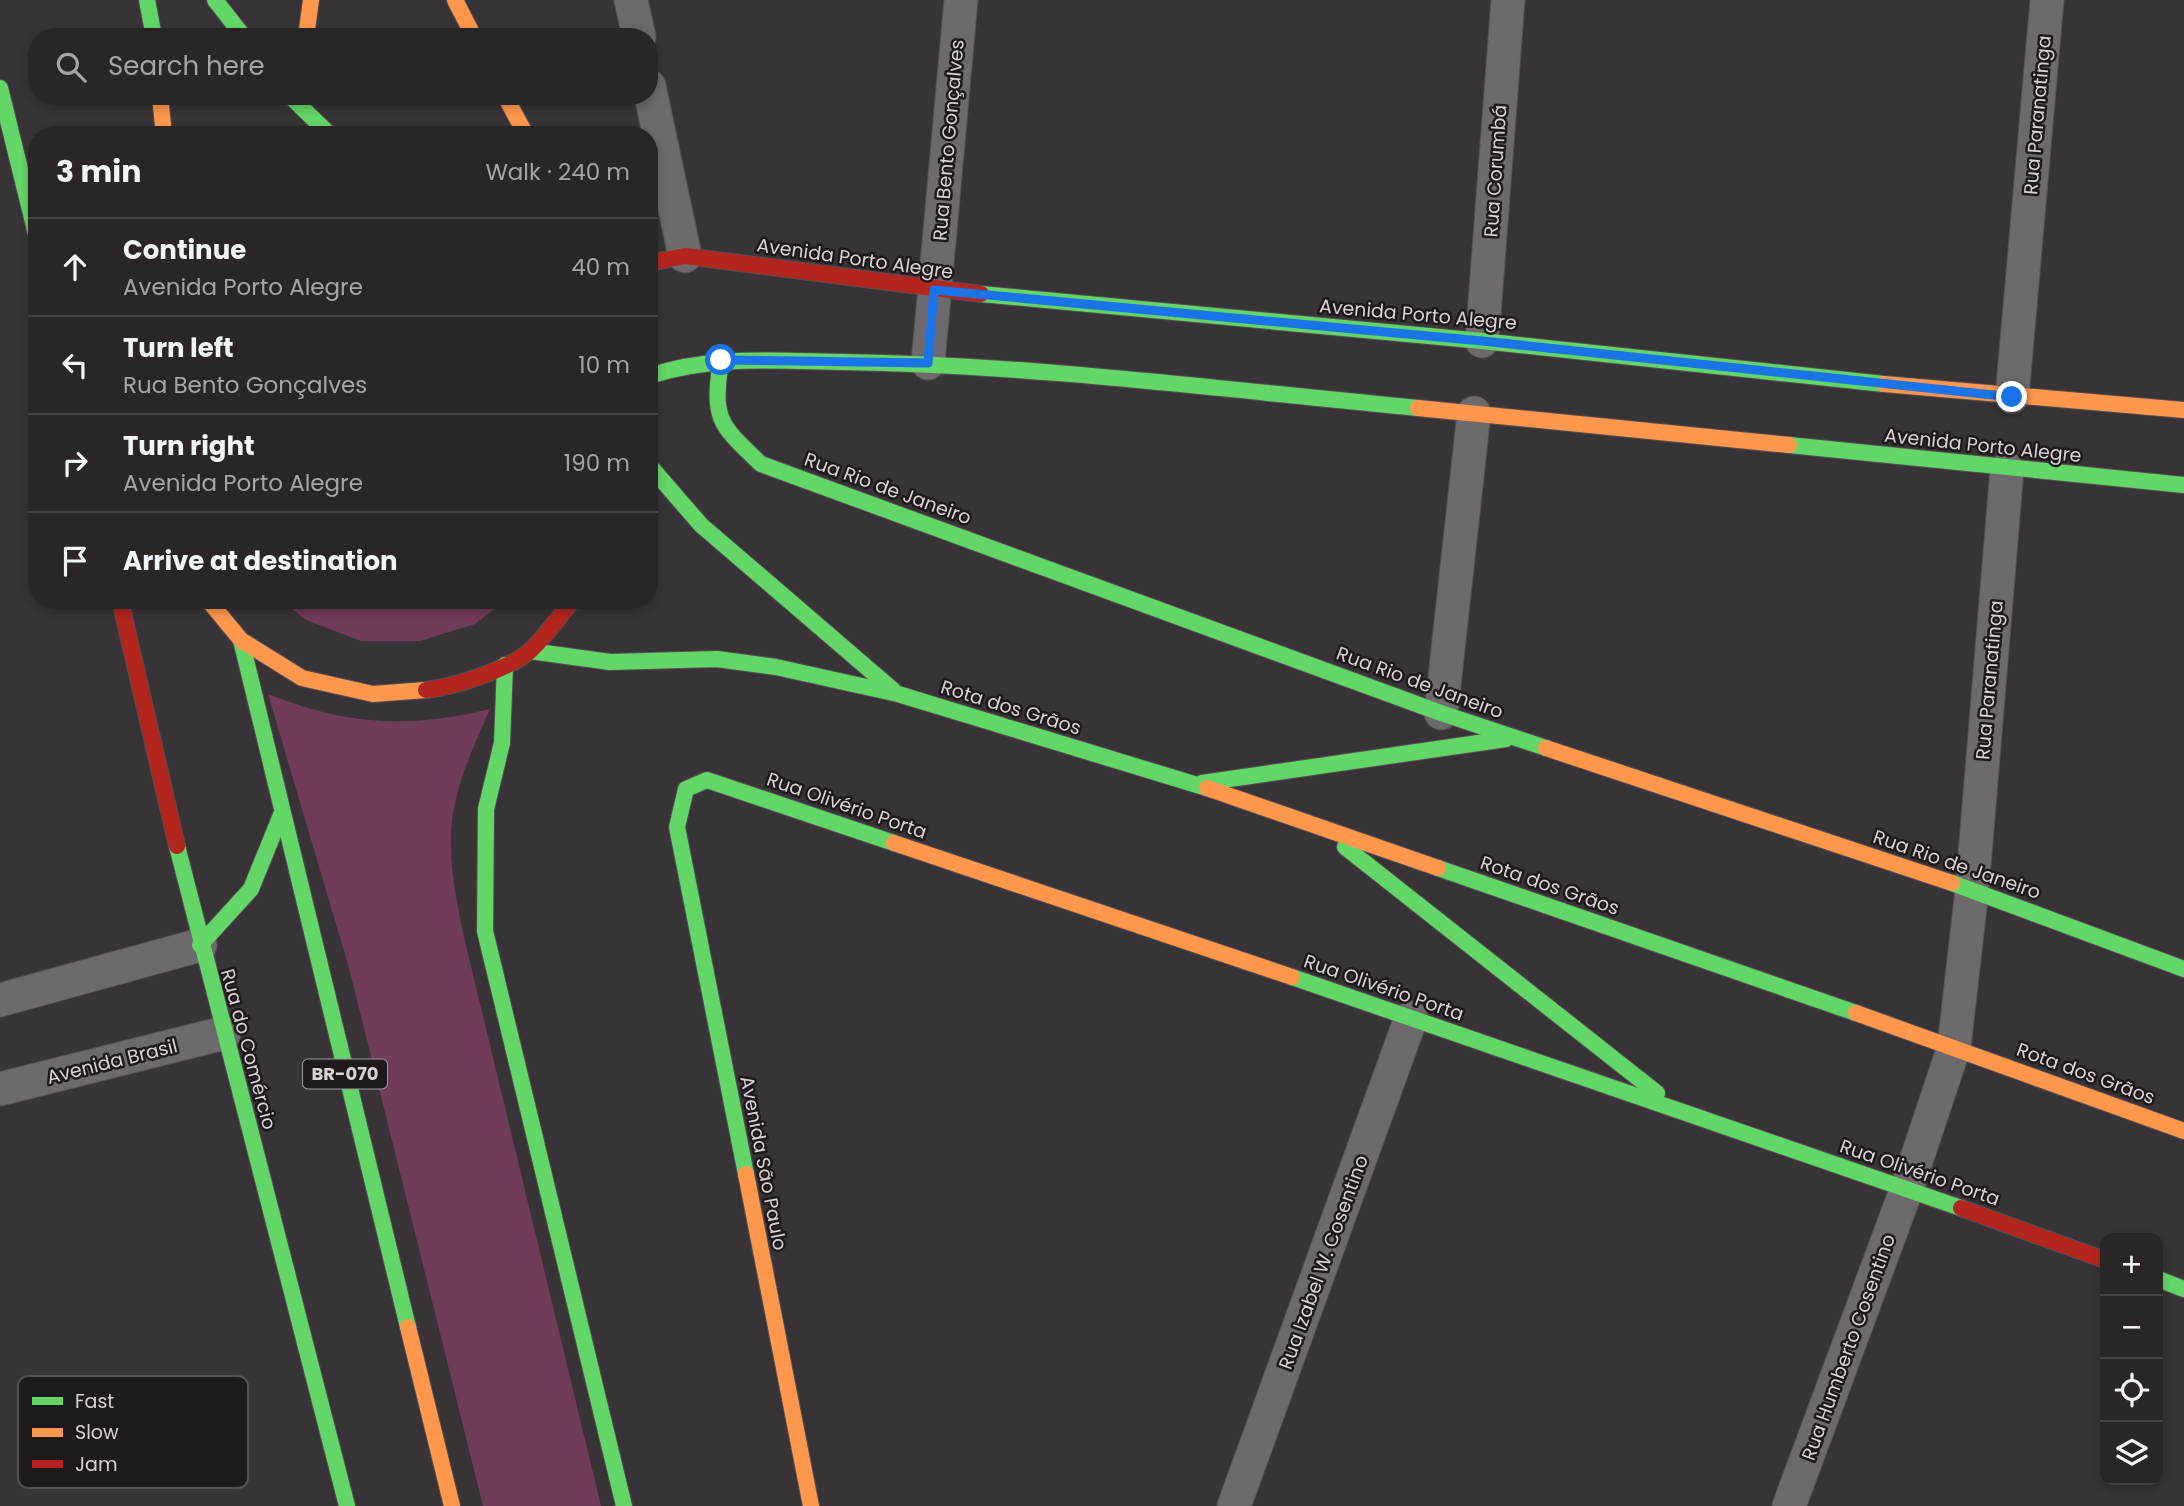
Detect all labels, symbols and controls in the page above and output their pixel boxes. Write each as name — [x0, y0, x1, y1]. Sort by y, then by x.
search box — [28, 28, 658, 105]
street label: Rua Paranatinga — [2017, 34, 2058, 196]
street label: Rua Bento Gonçalves — [926, 38, 971, 242]
icon: search — [52, 48, 90, 86]
text: Search here — [108, 48, 265, 84]
street label: Rua Corumbá — [1477, 104, 1514, 238]
text: 3 min — [56, 150, 141, 193]
text: Walk · 240 m — [485, 156, 630, 188]
street label: Avenida Porto Alegre — [755, 231, 955, 286]
text: Continue — [123, 232, 246, 268]
icon: ahead — [56, 248, 94, 286]
text: 40 m — [571, 251, 630, 283]
text: Avenida Porto Alegre — [123, 271, 363, 303]
street label: Avenida Porto Alegre — [1318, 292, 1518, 337]
text: Turn left — [123, 330, 234, 366]
route start — [705, 344, 736, 375]
icon: left — [56, 346, 94, 384]
text: 10 m — [578, 349, 630, 381]
text: Rua Bento Gonçalves — [123, 369, 367, 401]
route end — [1996, 381, 2027, 412]
street label: Avenida Porto Alegre — [1883, 422, 2083, 469]
text: Turn right — [123, 428, 255, 464]
icon: right — [56, 444, 94, 482]
street label: Rua Rio de Janeiro — [801, 446, 975, 531]
text: 190 m — [564, 447, 630, 479]
text: Avenida Porto Alegre — [123, 467, 363, 499]
icon: arrive — [56, 542, 94, 580]
text: Arrive at destination — [123, 543, 398, 579]
street label: Rua Paranatinga — [1969, 599, 2010, 761]
street label: Rua Rio de Janeiro — [1333, 640, 1507, 725]
street label: Rota dos Grãos — [937, 673, 1084, 742]
street label: Rua Olivério Porta — [763, 765, 930, 845]
street label: Rua Rio de Janeiro — [1869, 823, 2044, 906]
street label: Rota dos Grãos — [1477, 849, 1623, 922]
street label: Rua Olivério Porta — [1300, 947, 1467, 1027]
street label: Rua do Comércio — [214, 966, 283, 1132]
street label: Avenida Brasil — [44, 1032, 180, 1091]
street label: Rota dos Grãos — [2013, 1036, 2159, 1111]
road number: BR-070 — [303, 1059, 387, 1088]
street label: Avenida São Paulo — [733, 1074, 794, 1253]
street label: Rua Olivério Porta — [1836, 1132, 2003, 1212]
street label: Rua Izabel W. Cosentino — [1272, 1151, 1375, 1373]
street label: Rua Humberto Cosentino — [1795, 1230, 1902, 1464]
map controls — [2100, 1233, 2163, 1485]
button: + — [2100, 1233, 2163, 1296]
button: − — [2100, 1296, 2163, 1359]
button: locate — [2100, 1359, 2163, 1422]
legend — [18, 1376, 248, 1488]
text: Fast — [75, 1388, 114, 1415]
text: Slow — [75, 1419, 119, 1446]
button: layers — [2100, 1422, 2163, 1485]
text: Jam — [75, 1451, 117, 1478]

